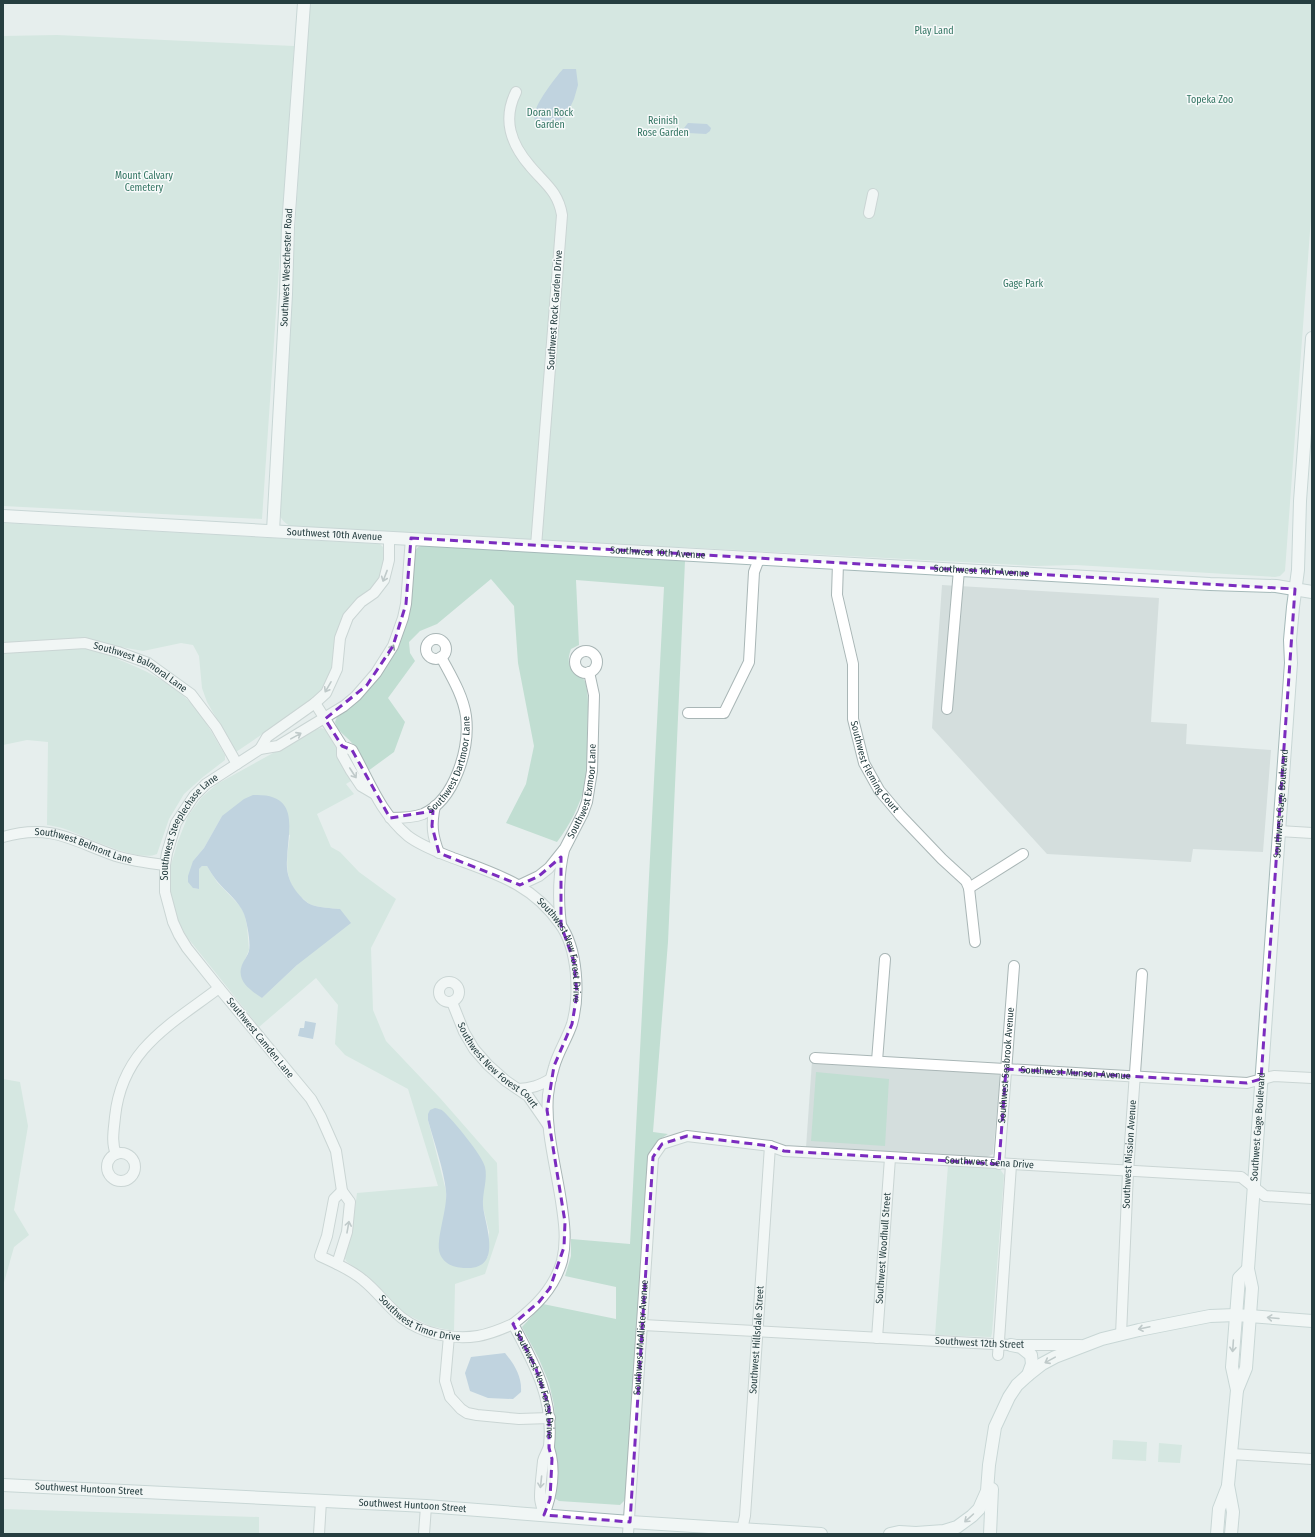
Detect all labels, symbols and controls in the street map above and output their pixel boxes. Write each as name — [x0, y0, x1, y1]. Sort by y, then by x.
park label: Play Land — [914, 25, 954, 37]
park label: Topeka Zoo — [1187, 94, 1233, 106]
park label: Doran Rock Garden — [527, 107, 573, 131]
park label: Reinish Rose Garden — [637, 115, 689, 139]
park label: Mount Calvary Cemetery — [115, 170, 174, 194]
street label: Southwest Westchester Road — [278, 208, 295, 327]
street label: Southwest Rock Garden Drive — [545, 250, 565, 370]
park label: Gage Park — [1003, 278, 1043, 290]
street label: Southwest 10th Avenue — [286, 526, 383, 543]
street label: Southwest 10th Avenue — [610, 544, 706, 562]
street label: Southwest 10th Avenue — [933, 562, 1030, 580]
one-way arrow — [380, 569, 388, 581]
street label: Southwest Balmoral Lane — [92, 640, 189, 695]
one-way arrow — [387, 645, 395, 657]
one-way arrow — [324, 681, 332, 693]
street label: Southwest Dartmoor Lane — [425, 715, 473, 816]
street label: Southwest Fleming Court — [848, 720, 902, 816]
one-way arrow — [290, 731, 302, 739]
street label: Southwest Exmoor Lane — [565, 744, 599, 841]
street label: Southwest Gage Boulevard — [1271, 749, 1291, 858]
one-way arrow — [348, 767, 357, 778]
street label: Southwest Steeplechase Lane — [159, 772, 221, 880]
street label: Southwest Belmont Lane — [35, 826, 133, 866]
street label: Southwest New Forest Drive — [534, 895, 583, 1003]
street label: Southwest Camden Lane — [224, 995, 296, 1081]
street label: Southwest Seabrook Avenue — [996, 1007, 1017, 1124]
street label: Southwest New Forest Court — [455, 1021, 541, 1111]
street label: Southwest Munson Avenue — [1020, 1064, 1131, 1082]
street label: Southwest Gage Boulevard — [1248, 1072, 1268, 1182]
street label: Southwest Mission Avenue — [1120, 1099, 1139, 1209]
street label: Southwest Sena Drive — [944, 1154, 1034, 1171]
street label: Southwest Woodhull Street — [873, 1191, 894, 1304]
one-way arrow — [344, 1221, 352, 1234]
street label: Southwest McAlister Avenue — [631, 1279, 651, 1396]
street label: Southwest Hillsdale Street — [747, 1285, 767, 1394]
street label: Southwest Timor Drive — [376, 1293, 461, 1343]
one-way arrow — [1267, 1314, 1280, 1322]
one-way arrow — [1138, 1325, 1151, 1333]
street label: Southwest New Forest Drive — [512, 1329, 556, 1439]
street label: Southwest 12th Street — [935, 1335, 1025, 1351]
one-way arrow — [1230, 1339, 1237, 1352]
one-way arrow — [1044, 1356, 1056, 1364]
one-way arrow — [538, 1475, 545, 1488]
street label: Southwest Huntoon Street — [35, 1481, 144, 1498]
street label: Southwest Huntoon Street — [358, 1497, 468, 1515]
one-way arrow — [964, 1513, 974, 1523]

